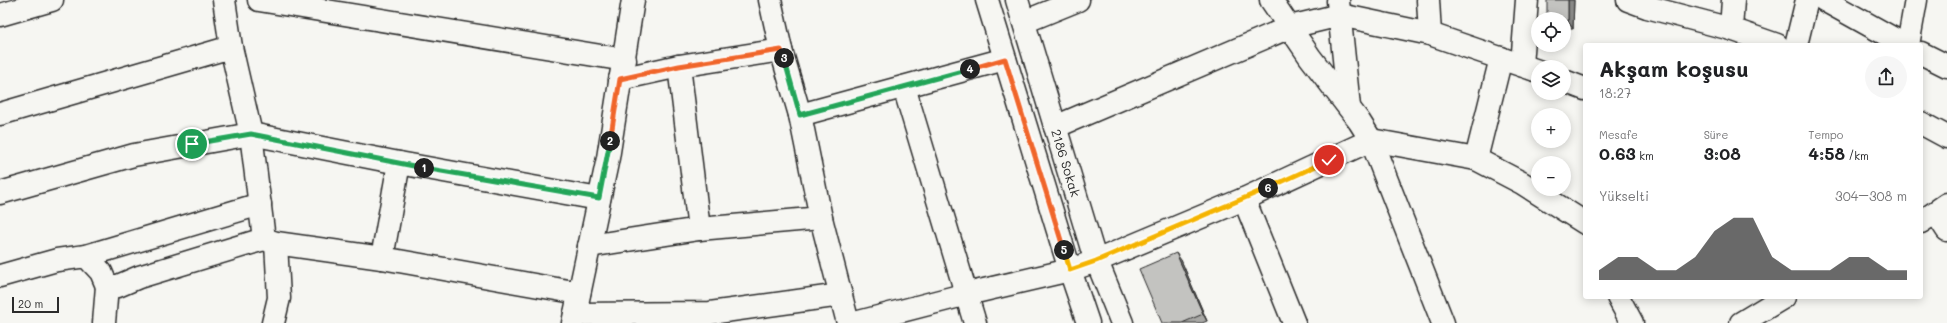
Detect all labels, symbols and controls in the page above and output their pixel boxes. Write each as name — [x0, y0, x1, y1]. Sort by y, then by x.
map controls — [1531, 12, 1571, 196]
button: locate — [1531, 12, 1571, 52]
pin: 3 — [774, 48, 794, 68]
text: 3 — [781, 50, 787, 65]
text: Akşam koşusu — [1599, 54, 1749, 83]
button: share — [1865, 56, 1907, 98]
pin: 4 — [960, 59, 980, 79]
button: layers — [1531, 60, 1571, 100]
text: 4 — [967, 61, 973, 76]
text: 18:27 — [1599, 84, 1631, 101]
button: + — [1531, 108, 1571, 148]
pin — [175, 127, 209, 161]
street label: 2186 Sokak — [1048, 127, 1085, 199]
text: Mesafe — [1599, 127, 1638, 142]
text: Süre — [1704, 127, 1728, 142]
text: Tempo — [1808, 127, 1843, 142]
pin: 2 — [600, 131, 620, 151]
icon: arrive — [181, 133, 203, 155]
text: 2 — [607, 133, 613, 148]
text: 0.63 — [1599, 142, 1636, 164]
text: 3:08 — [1704, 142, 1741, 164]
text: 4:58 — [1808, 142, 1845, 164]
pin — [1312, 143, 1346, 177]
text: km — [1636, 148, 1654, 163]
text: /km — [1845, 148, 1869, 163]
icon: check — [1318, 149, 1340, 171]
button: − — [1531, 156, 1571, 196]
pin: 1 — [414, 158, 434, 178]
text: 1 — [422, 160, 426, 175]
pin: 6 — [1258, 178, 1278, 198]
text: 6 — [1265, 180, 1271, 195]
text: Yükselti — [1599, 187, 1649, 204]
text: 304–308 m — [1835, 187, 1907, 204]
pin: 5 — [1054, 240, 1074, 260]
text: 5 — [1061, 242, 1067, 257]
scale bar — [12, 295, 59, 314]
text: 20 m — [18, 296, 43, 311]

